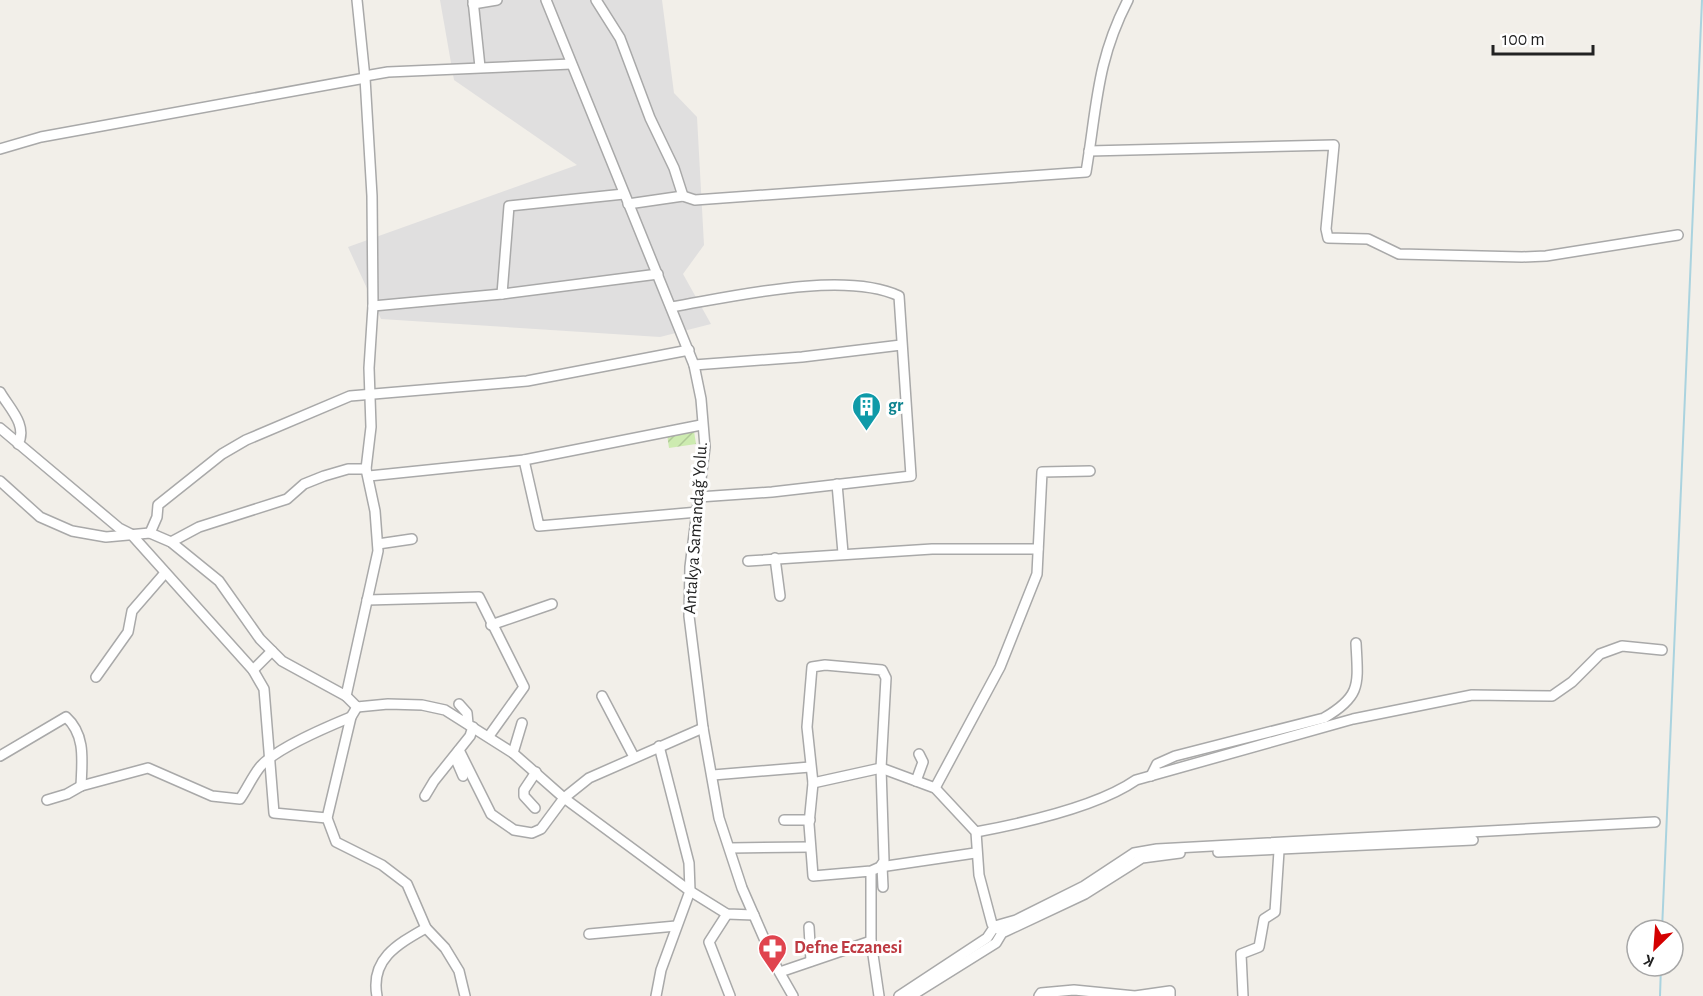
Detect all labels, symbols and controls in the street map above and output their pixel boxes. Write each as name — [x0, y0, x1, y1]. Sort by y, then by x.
scale bar — [1493, 18, 1594, 56]
text: 100 m — [1502, 31, 1545, 49]
building icon: gr — [851, 390, 883, 432]
place label: gr — [888, 397, 904, 415]
street label: Antakya Samandağ Yolu. — [681, 441, 711, 615]
north arrow — [1625, 918, 1685, 978]
pharmacy icon: Defne Eczanesi — [757, 932, 789, 974]
place label: Defne Eczanesi — [794, 939, 902, 957]
text: K — [1641, 951, 1657, 970]

